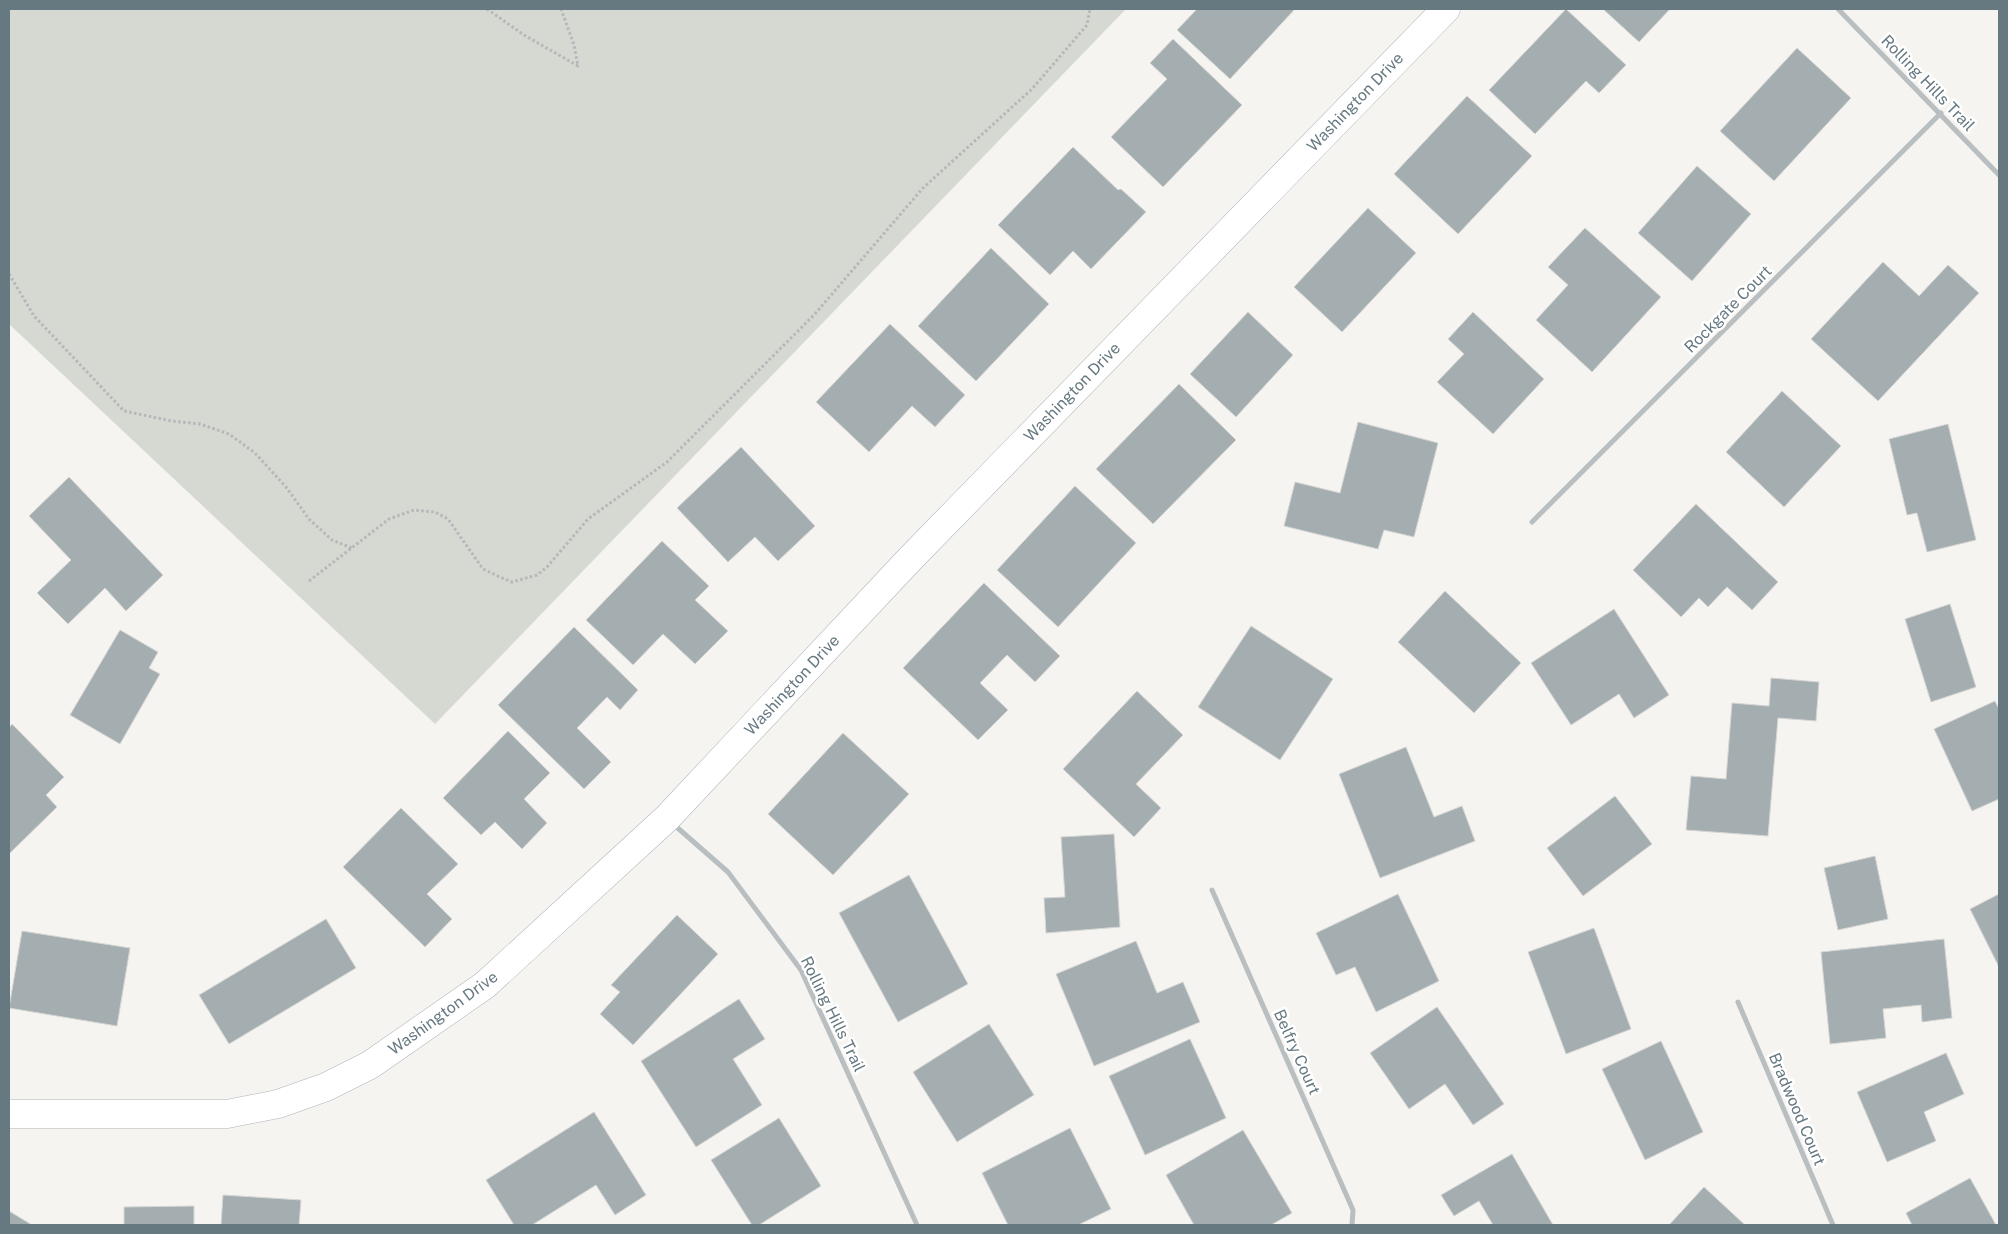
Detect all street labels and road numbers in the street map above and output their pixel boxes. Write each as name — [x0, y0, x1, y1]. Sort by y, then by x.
street label: Rolling Hills Trail — [1877, 31, 1979, 135]
street label: Washington Drive — [1303, 48, 1407, 156]
street label: Rockgate Court — [1680, 261, 1776, 357]
street label: Washington Drive — [1020, 338, 1124, 446]
street label: Washington Drive — [741, 631, 843, 739]
street label: Rolling Hills Trail — [797, 953, 869, 1075]
street label: Washington Drive — [385, 967, 501, 1059]
street label: Belfry Court — [1270, 1006, 1324, 1098]
street label: Bradwood Court — [1765, 1050, 1829, 1168]

